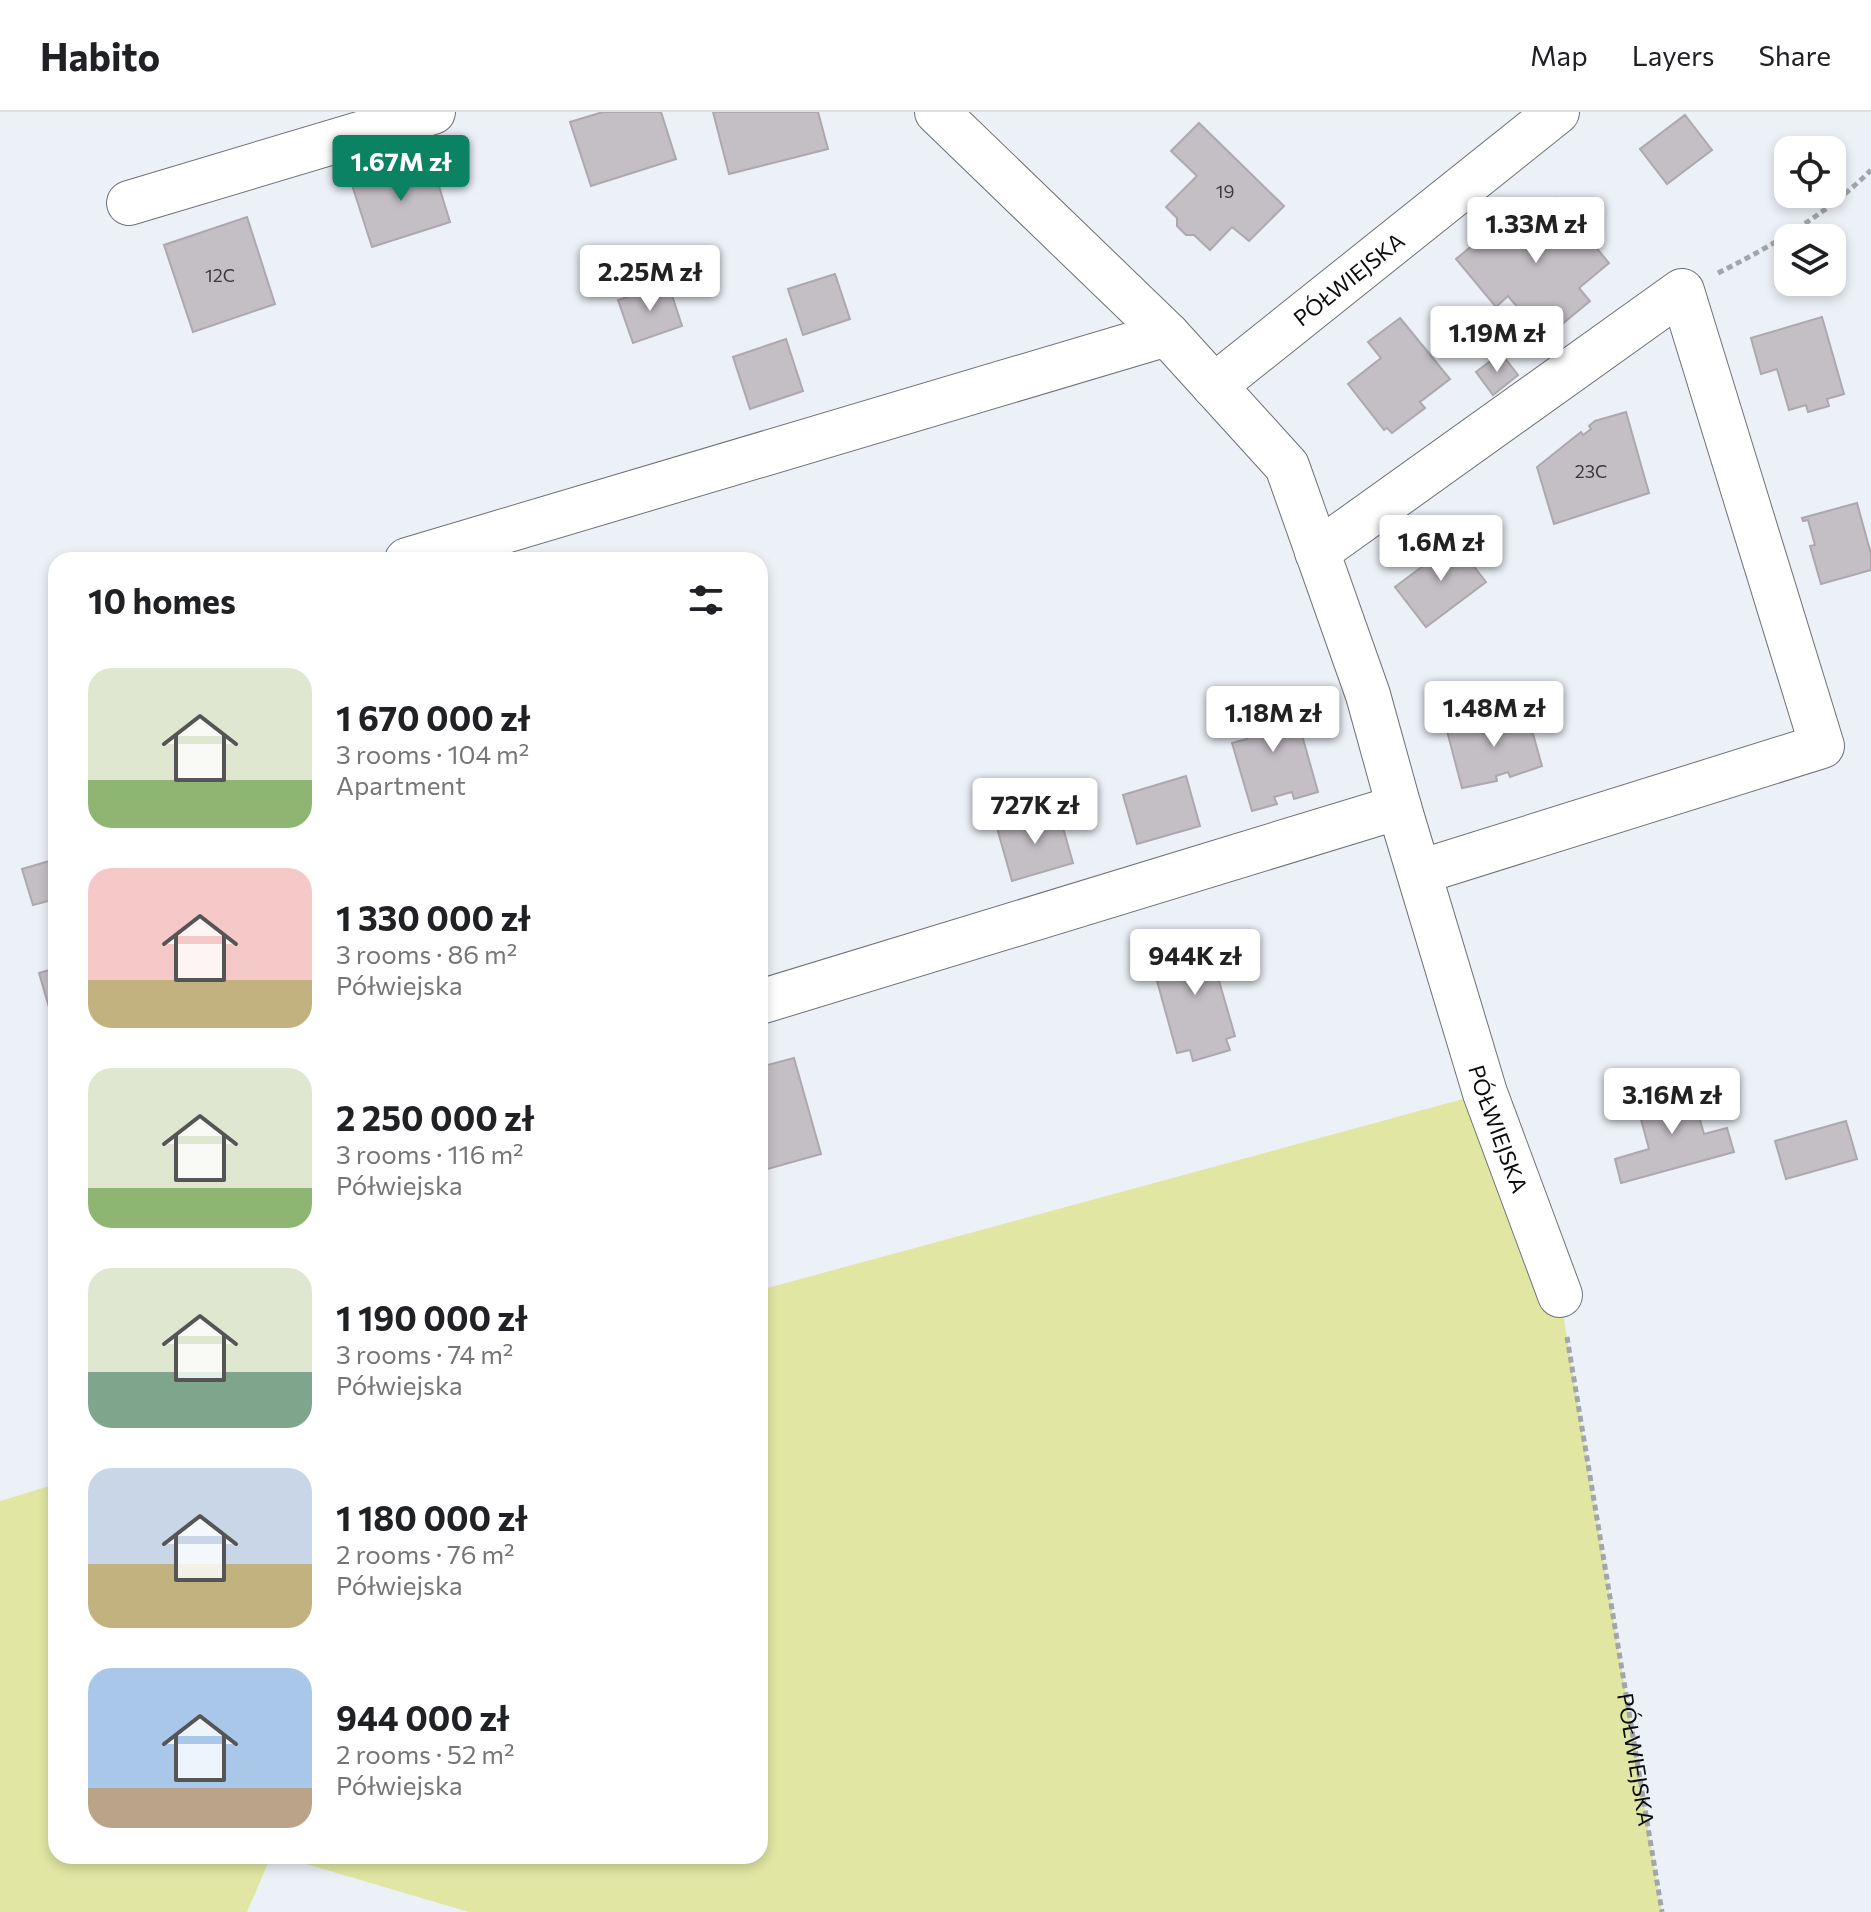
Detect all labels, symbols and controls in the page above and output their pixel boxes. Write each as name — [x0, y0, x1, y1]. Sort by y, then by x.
text: Habito — [40, 32, 160, 79]
text: Map — [1530, 38, 1588, 72]
text: Layers — [1632, 38, 1714, 72]
text: Share — [1758, 38, 1831, 72]
pin: 1.67M zł — [318, 135, 484, 203]
map controls — [1774, 136, 1846, 296]
button: locate — [1774, 136, 1846, 208]
text: 1.67M zł — [350, 145, 452, 176]
house number: 19 — [1216, 180, 1234, 202]
pin: 1.33M zł — [1453, 197, 1619, 265]
text: 1.33M zł — [1485, 207, 1587, 238]
button: layers — [1774, 224, 1846, 296]
street label: PÓŁWIEJSKA — [1288, 226, 1409, 331]
pin: 2.25M zł — [567, 245, 733, 313]
text: 2.25M zł — [598, 255, 702, 286]
house number: 12C — [205, 264, 235, 286]
pin: 1.19M zł — [1414, 306, 1580, 374]
text: 1.19M zł — [1448, 316, 1546, 347]
house number: 23C — [1575, 460, 1607, 482]
pin: 1.6M zł — [1367, 515, 1515, 583]
text: 1.6M zł — [1398, 525, 1484, 556]
icon: filters — [684, 578, 728, 622]
text: 10 homes — [88, 579, 236, 621]
pin: 1.48M zł — [1411, 681, 1577, 749]
pin: 1.18M zł — [1190, 686, 1356, 754]
text: 1.48M zł — [1442, 691, 1546, 722]
text: 1 670 000 zł — [336, 696, 530, 738]
text: 1.18M zł — [1224, 696, 1322, 727]
icon: home — [152, 700, 248, 796]
text: 3 rooms · 104 m² — [336, 738, 529, 769]
text: Apartment — [336, 769, 466, 800]
pin: 727K zł — [961, 778, 1109, 846]
text: 727K zł — [991, 788, 1079, 819]
text: 1 330 000 zł — [336, 896, 530, 938]
icon: home — [152, 900, 248, 996]
pin: 944K zł — [1121, 929, 1269, 997]
text: 3 rooms · 86 m² — [336, 938, 517, 969]
text: 944K zł — [1148, 939, 1242, 970]
text: Półwiejska — [336, 969, 463, 1000]
street label: PÓŁWIEJSKA — [1464, 1061, 1534, 1196]
pin: 3.16M zł — [1589, 1068, 1755, 1136]
text: 3.16M zł — [1622, 1078, 1722, 1109]
text: 2 250 000 zł — [336, 1096, 534, 1138]
icon: home — [152, 1100, 248, 1196]
text: 3 rooms · 116 m² — [336, 1138, 524, 1169]
text: Półwiejska — [336, 1169, 463, 1200]
text: 1 190 000 zł — [336, 1296, 527, 1338]
icon: home — [152, 1300, 248, 1396]
text: 3 rooms · 74 m² — [336, 1338, 513, 1369]
text: Półwiejska — [336, 1369, 463, 1400]
text: 1 180 000 zł — [336, 1496, 527, 1538]
icon: home — [152, 1500, 248, 1596]
text: 2 rooms · 76 m² — [336, 1538, 515, 1569]
text: Półwiejska — [336, 1569, 463, 1600]
street label: PÓŁWIEJSKA — [1613, 1691, 1661, 1828]
text: 944 000 zł — [336, 1696, 509, 1738]
icon: home — [152, 1700, 248, 1796]
text: 2 rooms · 52 m² — [336, 1738, 514, 1769]
text: Półwiejska — [336, 1769, 463, 1800]

